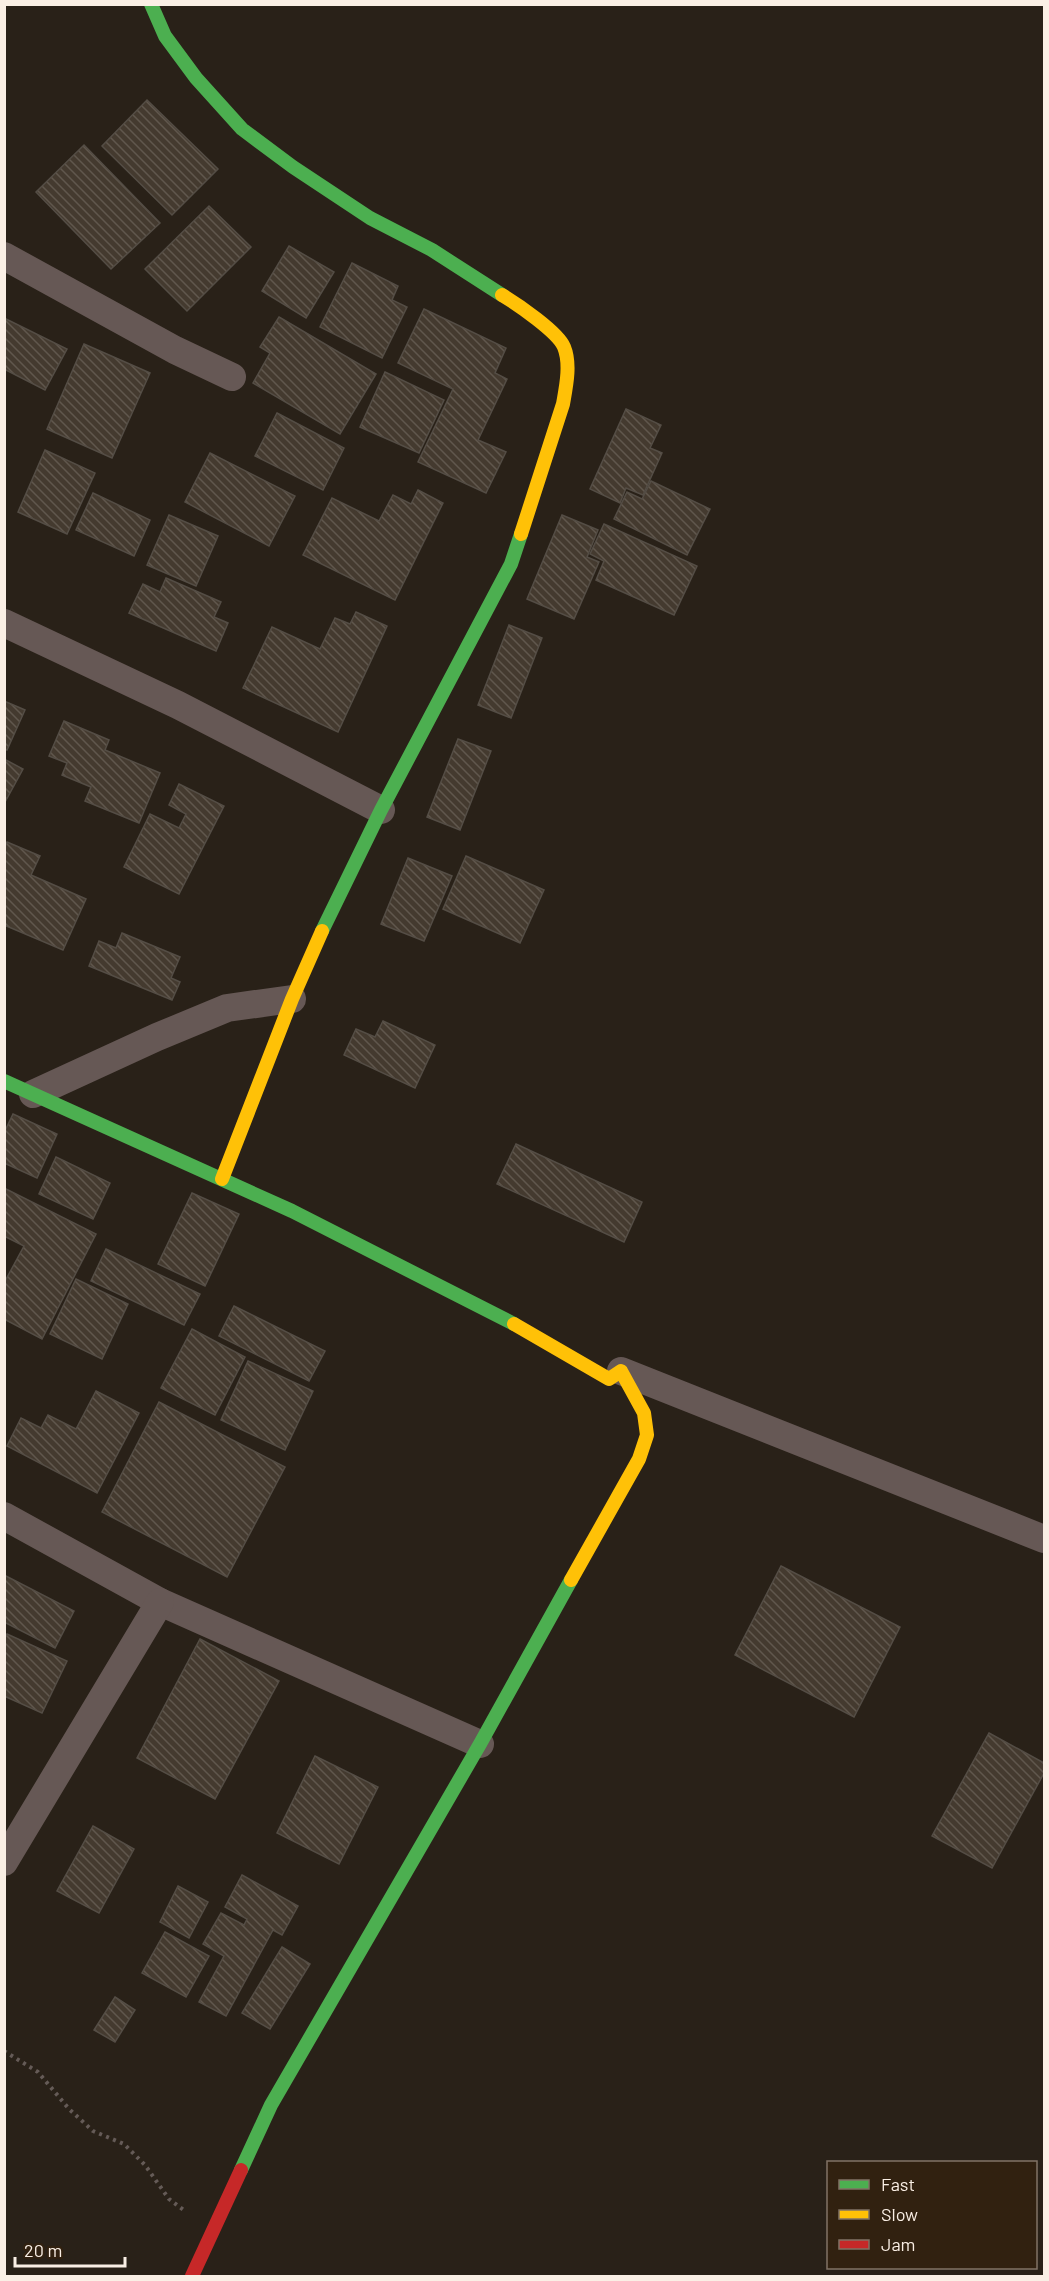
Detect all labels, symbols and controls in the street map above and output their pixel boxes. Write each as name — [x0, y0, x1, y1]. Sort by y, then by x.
legend — [827, 2161, 1037, 2269]
text: Fast — [881, 2173, 915, 2195]
text: Slow — [881, 2203, 918, 2225]
scale bar — [15, 2230, 124, 2268]
text: Jam — [881, 2233, 915, 2255]
text: 20 m — [24, 2239, 62, 2261]

